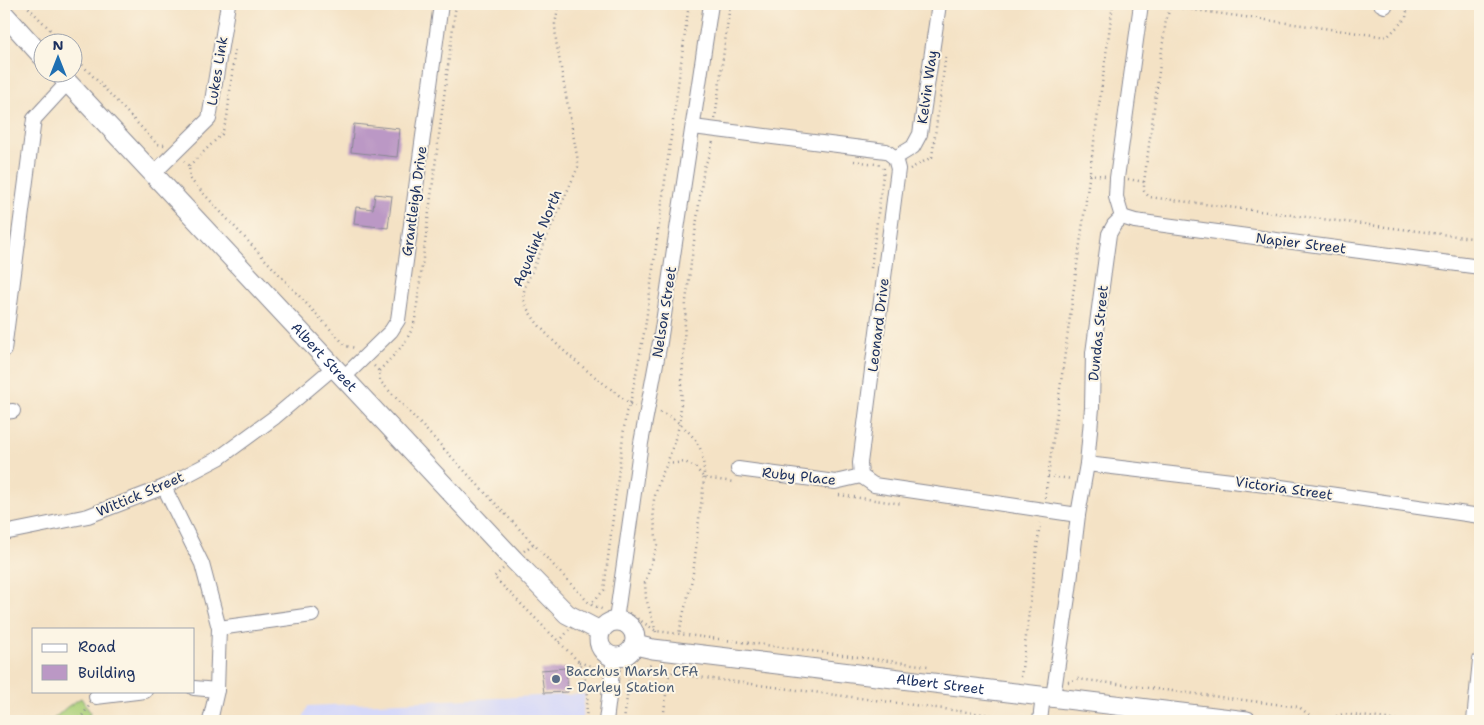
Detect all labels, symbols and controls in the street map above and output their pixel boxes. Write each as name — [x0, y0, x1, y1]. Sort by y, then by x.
north arrow — [32, 32, 82, 82]
street label: Lukes Link — [203, 35, 231, 107]
text: N — [52, 36, 64, 54]
street label: Kelvin Way — [913, 49, 941, 125]
street label: Grantleigh Drive — [397, 145, 431, 257]
street label: Aqualink North — [508, 187, 566, 289]
street label: Napier Street — [1255, 229, 1347, 257]
street label: Nelson Street — [648, 265, 680, 359]
street label: Leonard Drive — [863, 277, 893, 373]
street label: Dundas Street — [1084, 284, 1112, 382]
street label: Albert Street — [287, 318, 361, 395]
street label: Ruby Place — [761, 463, 837, 489]
street label: Wittick Street — [93, 467, 187, 521]
street label: Victoria Street — [1234, 472, 1334, 504]
legend — [32, 628, 195, 692]
text: Road — [78, 637, 116, 657]
place label: Bacchus Marsh CFA - Darley Station — [566, 662, 698, 696]
text: Building — [78, 663, 135, 683]
street label: Albert Street — [895, 670, 986, 698]
marker: Bacchus Marsh CFA - Darley Station — [550, 673, 562, 685]

